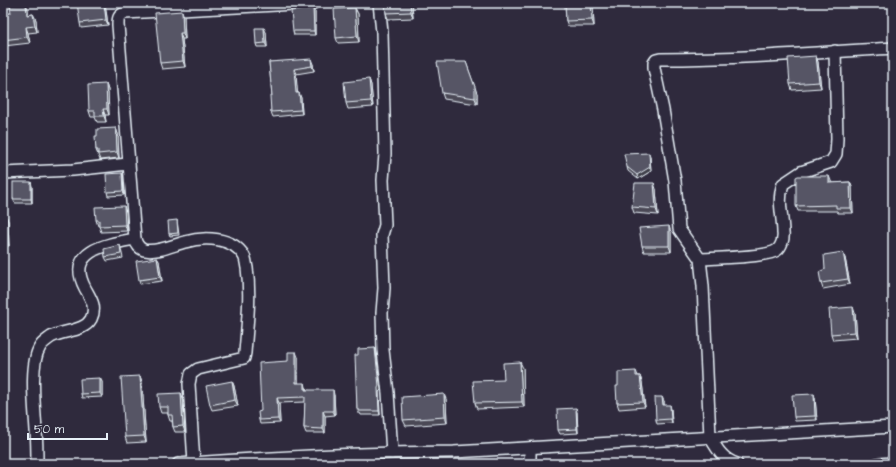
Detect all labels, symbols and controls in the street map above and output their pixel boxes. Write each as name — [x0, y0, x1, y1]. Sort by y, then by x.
scale bar — [28, 415, 107, 441]
text: 50 m — [34, 421, 65, 438]

